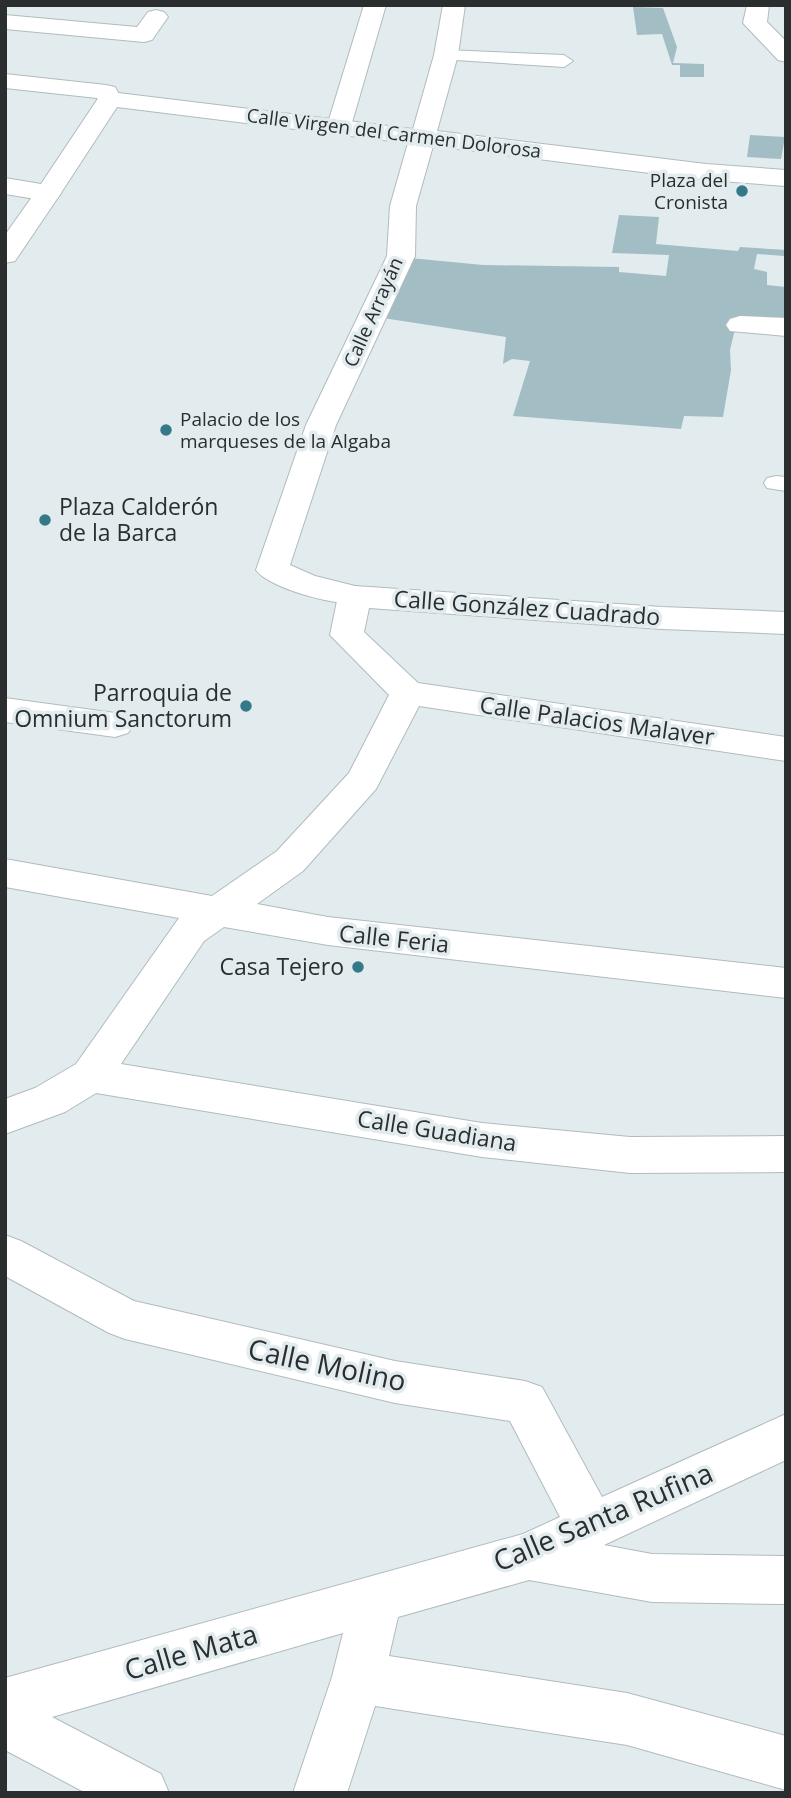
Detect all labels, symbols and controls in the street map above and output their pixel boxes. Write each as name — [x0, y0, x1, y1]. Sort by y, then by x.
street label: Calle Virgen del Carmen Dolorosa — [245, 102, 543, 164]
place label: Plaza del Cronista — [650, 167, 728, 215]
marker: Plaza del Cronista — [734, 183, 750, 199]
street label: Calle Arrayán — [337, 253, 409, 371]
place label: Palacio de los marqueses de la Algaba — [180, 406, 391, 454]
marker: Palacio de los marqueses de la Algaba — [158, 422, 174, 438]
place label: Plaza Calderón de la Barca — [59, 490, 218, 548]
marker: Plaza Calderón de la Barca — [37, 512, 53, 528]
street label: Calle González Cuadrado — [393, 582, 661, 632]
place label: Parroquia de Omnium Sanctorum — [14, 676, 232, 734]
street label: Calle Palacios Malaver — [478, 688, 717, 752]
marker: Parroquia de Omnium Sanctorum — [238, 698, 254, 714]
street label: Calle Feria — [337, 916, 451, 960]
place label: Casa Tejero — [219, 950, 344, 982]
marker: Casa Tejero — [350, 959, 366, 975]
street label: Calle Guadiana — [355, 1102, 519, 1158]
street label: Calle Molino — [245, 1329, 410, 1399]
street label: Calle Santa Rufina — [487, 1453, 718, 1579]
street label: Calle Mata — [120, 1614, 262, 1688]

